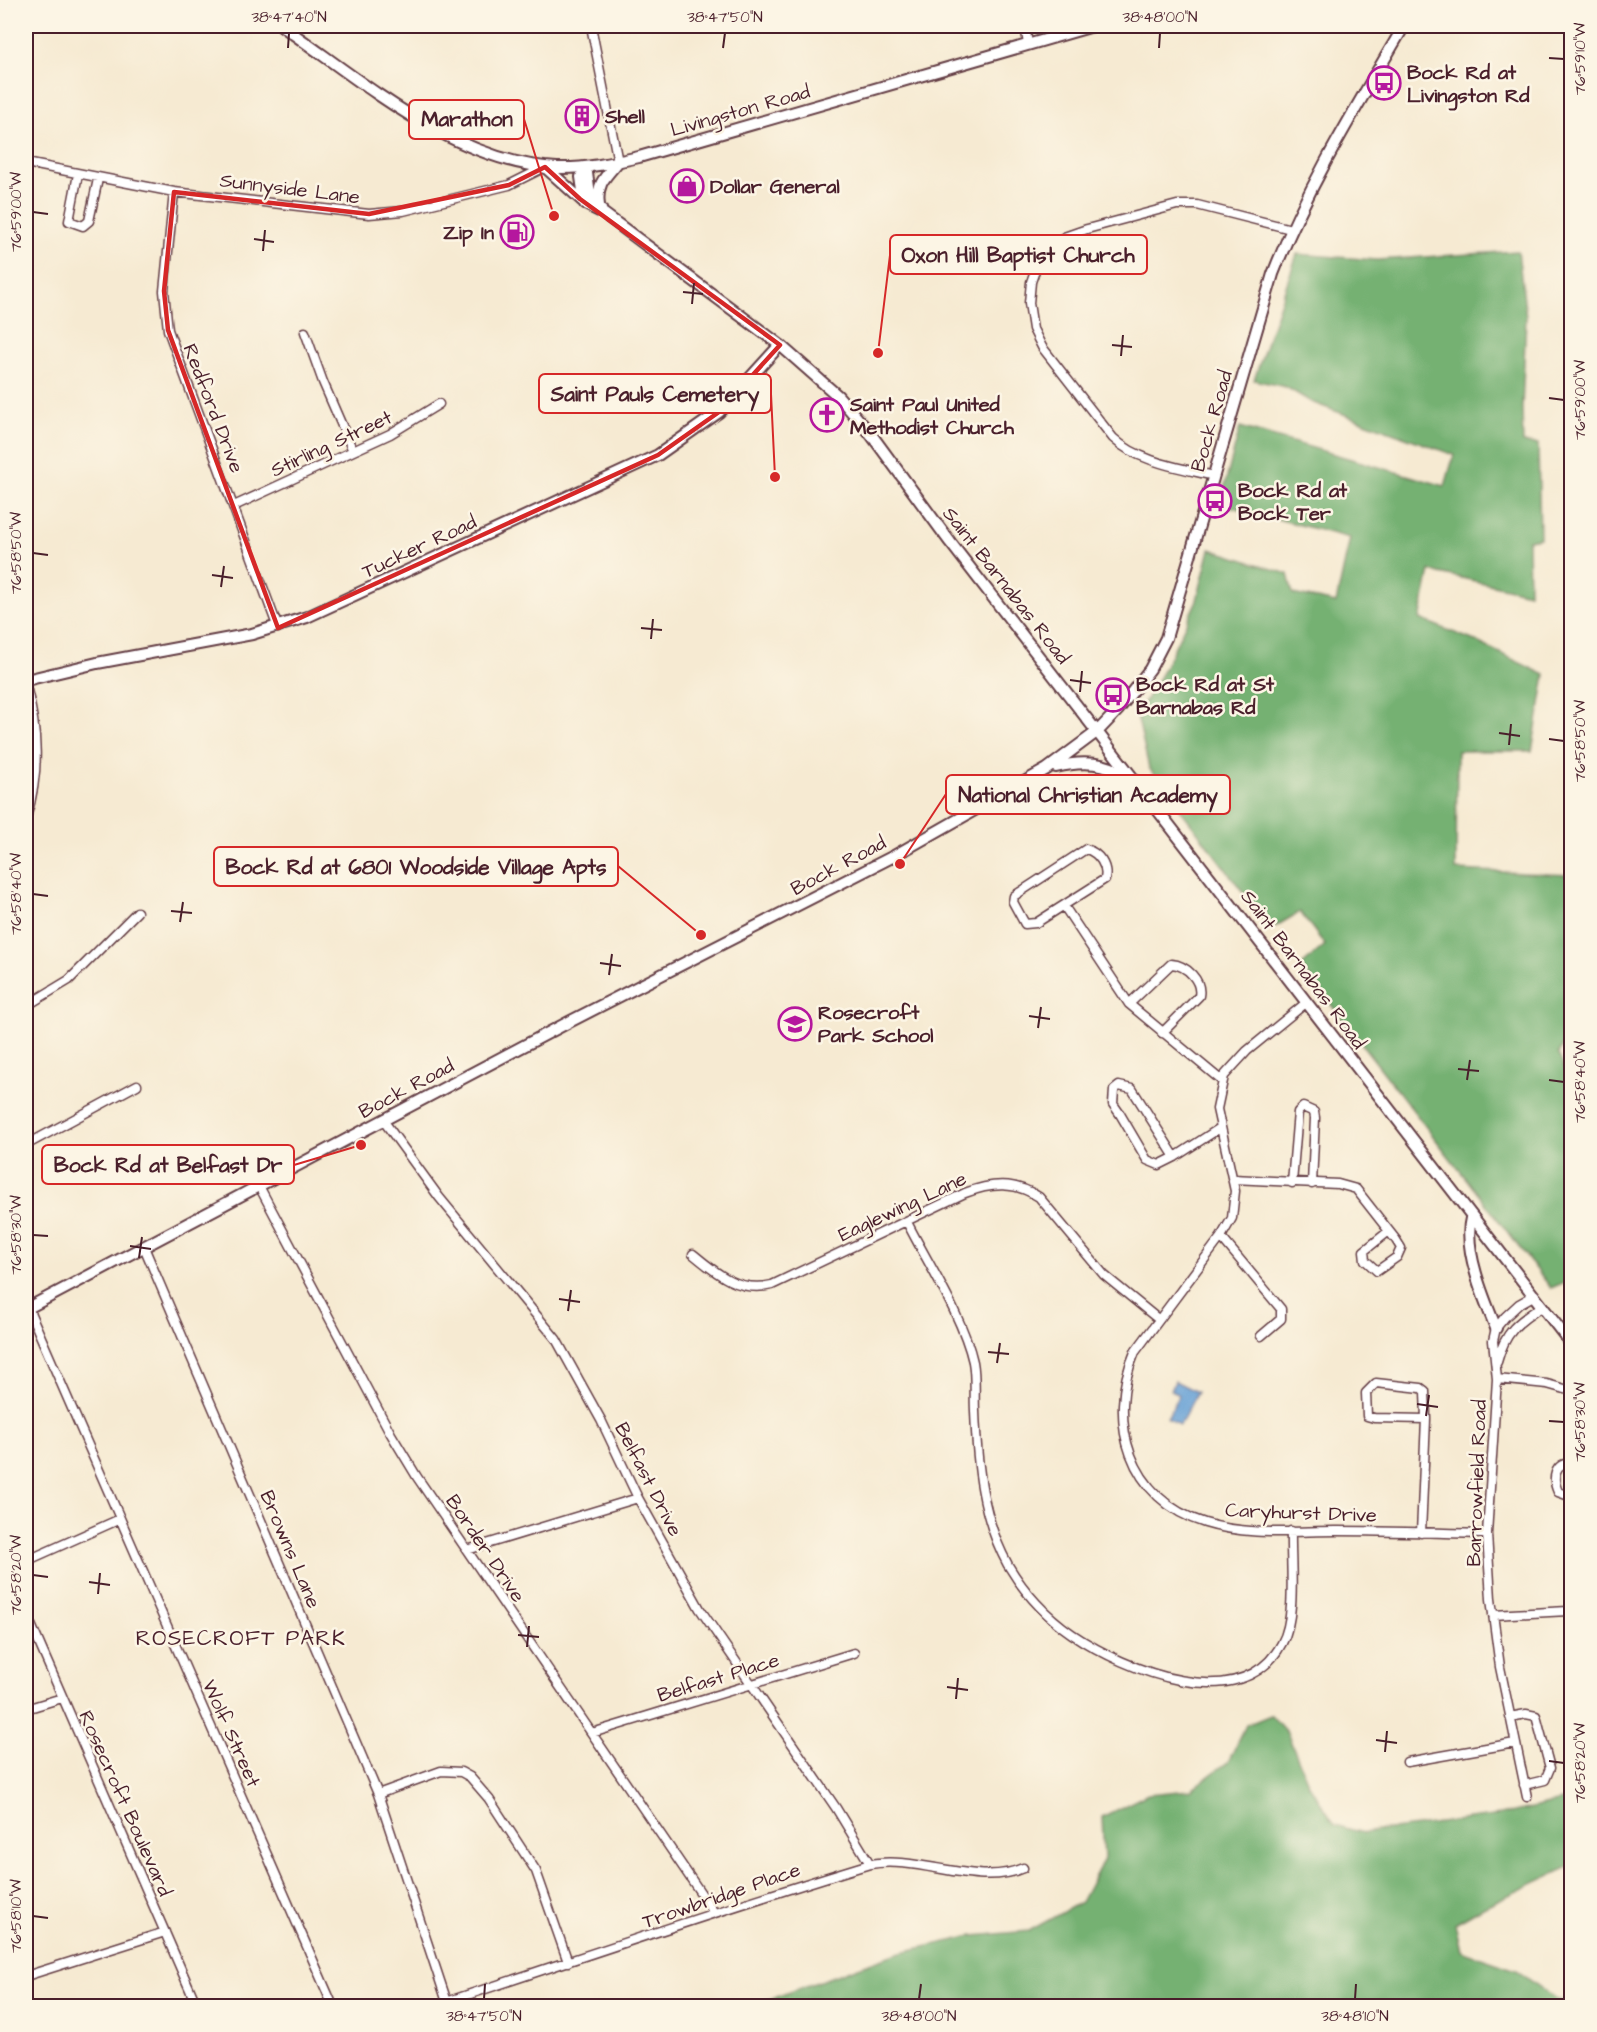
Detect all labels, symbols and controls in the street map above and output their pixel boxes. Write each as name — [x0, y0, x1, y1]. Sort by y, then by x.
text: 38°47'40"N — [251, 7, 327, 28]
text: 38°47'50"N — [687, 7, 763, 28]
text: 38°48'00"N — [1123, 7, 1197, 28]
text: 76°59'10"W — [1570, 23, 1591, 95]
place label: Bock Rd at Livingston Rd — [1407, 59, 1530, 111]
bus stop icon: Bock Rd at Livingston Rd — [1366, 65, 1402, 101]
street label: Livingston Road — [667, 78, 814, 145]
building icon: Shell — [564, 98, 600, 134]
callout: Marathon — [409, 100, 524, 139]
place label: Shell — [604, 103, 645, 131]
text: Marathon — [421, 105, 513, 134]
street label: Sunnyside Lane — [218, 167, 362, 212]
shop icon: Dollar General — [669, 168, 705, 204]
text: 76°59'00"W — [6, 172, 27, 252]
place label: Dollar General — [710, 173, 840, 201]
fuel station icon: Zip In — [499, 214, 535, 250]
place label: Zip In — [443, 219, 494, 247]
callout: Oxon Hill Baptist Church — [890, 235, 1147, 274]
text: Oxon Hill Baptist Church — [901, 241, 1135, 271]
street label: Redford Drive — [176, 340, 251, 477]
text: 76°59'00"W — [1570, 360, 1591, 440]
street label: Bock Road — [1184, 367, 1240, 475]
callout: Saint Pauls Cemetery — [539, 374, 771, 413]
text: Saint Pauls Cemetery — [550, 380, 760, 412]
place label: Saint Paul United Methodist Church — [849, 391, 1015, 442]
church icon: Saint Paul United Methodist Church — [809, 397, 845, 433]
street label: Stirling Street — [266, 403, 397, 485]
place label: Bock Rd at Bock Ter — [1238, 477, 1348, 528]
bus stop icon: Bock Rd at Bock Ter — [1197, 483, 1233, 519]
street label: Saint Barnabas Road — [936, 501, 1077, 670]
street label: Tucker Road — [358, 508, 481, 586]
text: 76°58'50"W — [6, 512, 27, 594]
place label: Bock Rd at St Barnabas Rd — [1136, 671, 1275, 722]
bus stop icon: Bock Rd at St Barnabas Rd — [1095, 677, 1131, 713]
text: 76°58'50"W — [1570, 700, 1591, 782]
callout: National Christian Academy — [946, 775, 1230, 814]
text: National Christian Academy — [958, 781, 1218, 813]
street label: Bock Road — [786, 829, 891, 903]
callout: Bock Rd at 6801 Woodside Village Apts — [214, 847, 618, 886]
text: 76°58'40"W — [6, 853, 27, 935]
text: Bock Rd at 6801 Woodside Village Apts — [226, 853, 607, 884]
street label: Saint Barnabas Road — [1234, 884, 1373, 1055]
place label: Rosecroft Park School — [818, 999, 933, 1050]
school or university icon: Rosecroft Park School — [777, 1006, 813, 1042]
text: 76°58'40"W — [1570, 1041, 1591, 1123]
street label: Bock Road — [354, 1052, 459, 1126]
callout: Bock Rd at Belfast Dr — [42, 1145, 294, 1184]
text: Bock Rd at Belfast Dr — [54, 1151, 283, 1180]
street label: Eaglewing Lane — [834, 1165, 972, 1250]
text: 76°58'30"W — [6, 1195, 27, 1275]
text: 76°58'30"W — [1570, 1382, 1591, 1462]
street label: Barrowfield Road — [1460, 1399, 1494, 1567]
street label: Belfast Drive — [607, 1418, 689, 1541]
street label: Browns Lane — [253, 1486, 328, 1613]
street label: Border Drive — [439, 1489, 532, 1608]
street label: Caryhurst Drive — [1225, 1496, 1377, 1531]
text: 76°58'20"W — [6, 1535, 27, 1615]
district label: ROSECROFT PARK — [136, 1624, 346, 1653]
street label: Belfast Place — [654, 1646, 783, 1710]
street label: Wolf Street — [195, 1675, 267, 1792]
street label: Rosecroft Boulevard — [71, 1706, 179, 1901]
text: 76°58'20"W — [1570, 1723, 1591, 1803]
street label: Trowbridge Place — [639, 1856, 804, 1937]
text: 76°58'10"W — [6, 1879, 27, 1953]
text: 38°47'50"N — [446, 2006, 522, 2027]
text: 38°48'00"N — [882, 2006, 956, 2027]
text: 38°48'10"N — [1321, 2006, 1389, 2027]

